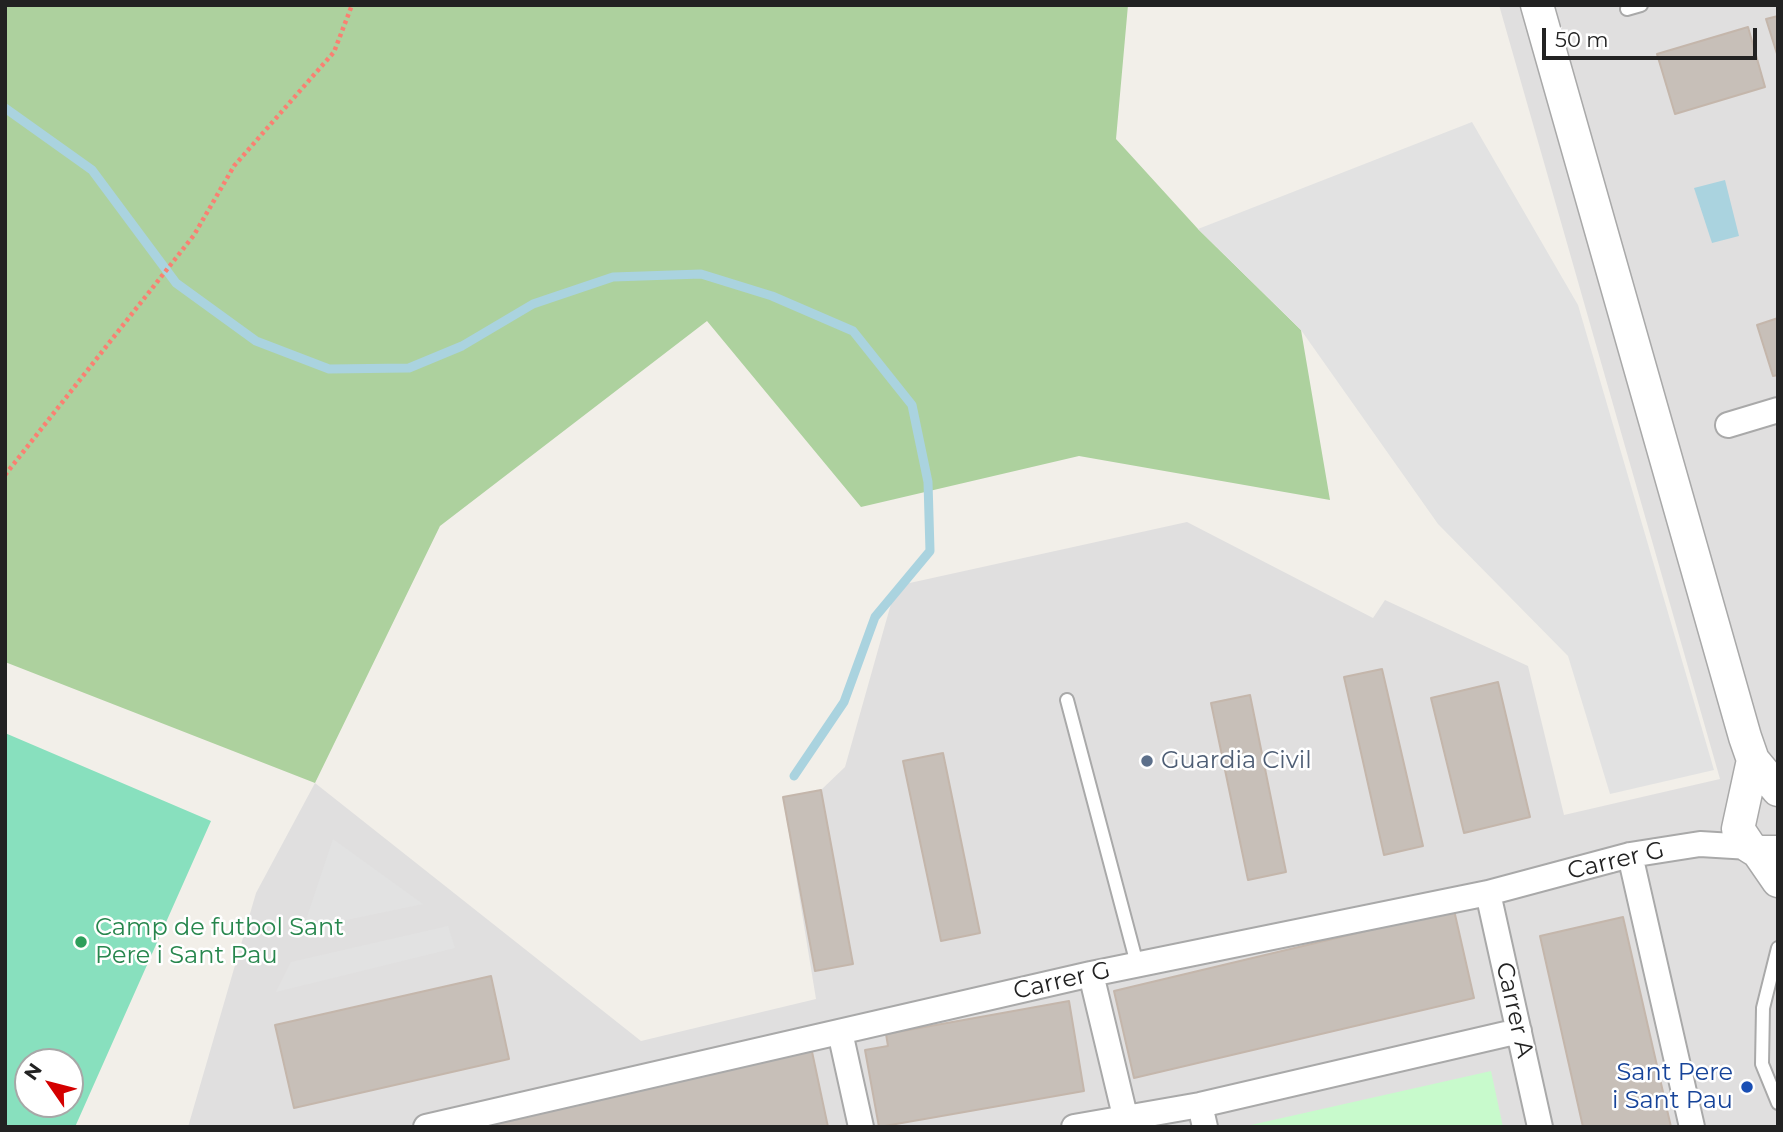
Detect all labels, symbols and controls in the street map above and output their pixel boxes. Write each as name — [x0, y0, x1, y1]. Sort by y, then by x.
scale bar — [1545, 14, 1760, 58]
text: 50 m — [1555, 27, 1609, 52]
place label: Guardia Civil — [1161, 747, 1312, 775]
marker: Guardia Civil — [1139, 753, 1155, 769]
street label: Carrer G — [1565, 836, 1667, 886]
place label: Camp de futbol Sant Pere i Sant Pau — [95, 914, 344, 970]
marker: Camp de futbol Sant Pere i Sant Pau — [73, 934, 89, 950]
street label: Carrer G — [1011, 956, 1113, 1006]
street label: Carrer A — [1489, 959, 1539, 1061]
north arrow — [14, 1048, 84, 1118]
text: N — [19, 1059, 47, 1085]
place label: Sant Pere i Sant Pau — [1612, 1059, 1733, 1115]
marker: Sant Pere i Sant Pau — [1739, 1079, 1755, 1095]

